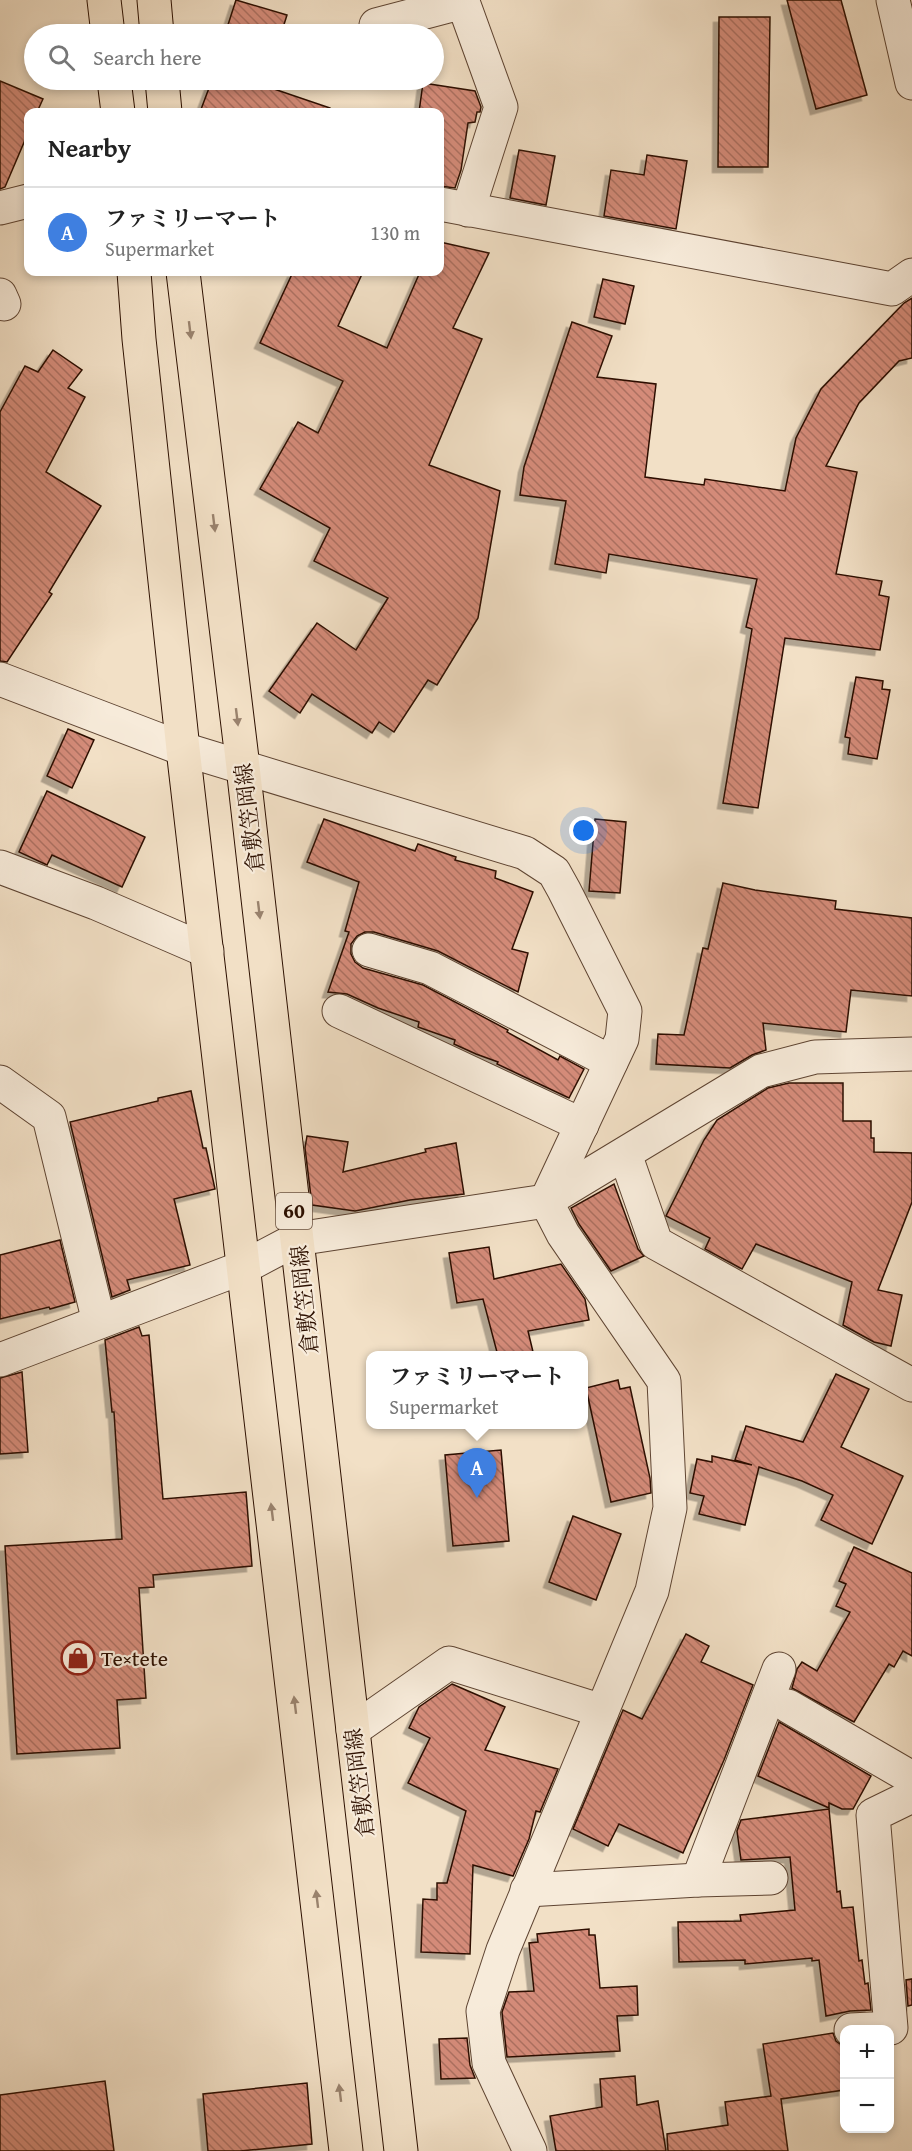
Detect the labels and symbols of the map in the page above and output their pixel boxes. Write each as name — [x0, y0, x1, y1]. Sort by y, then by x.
one-way arrow — [186, 320, 195, 339]
one-way arrow — [209, 514, 218, 533]
one-way arrow — [232, 707, 242, 726]
street label: 倉敷笠岡線 — [226, 761, 272, 875]
your location — [569, 816, 598, 845]
one-way arrow — [254, 901, 264, 920]
road number: 60 — [276, 1193, 312, 1229]
street label: 倉敷笠岡線 — [282, 1244, 326, 1356]
pin: A — [458, 1448, 496, 1498]
one-way arrow — [268, 1502, 277, 1521]
shop icon: Te×tete — [60, 1640, 96, 1676]
place label: Te×tete — [101, 1642, 168, 1674]
one-way arrow — [290, 1696, 300, 1715]
street label: 倉敷笠岡線 — [336, 1726, 382, 1840]
one-way arrow — [312, 1890, 322, 1909]
one-way arrow — [335, 2083, 344, 2102]

